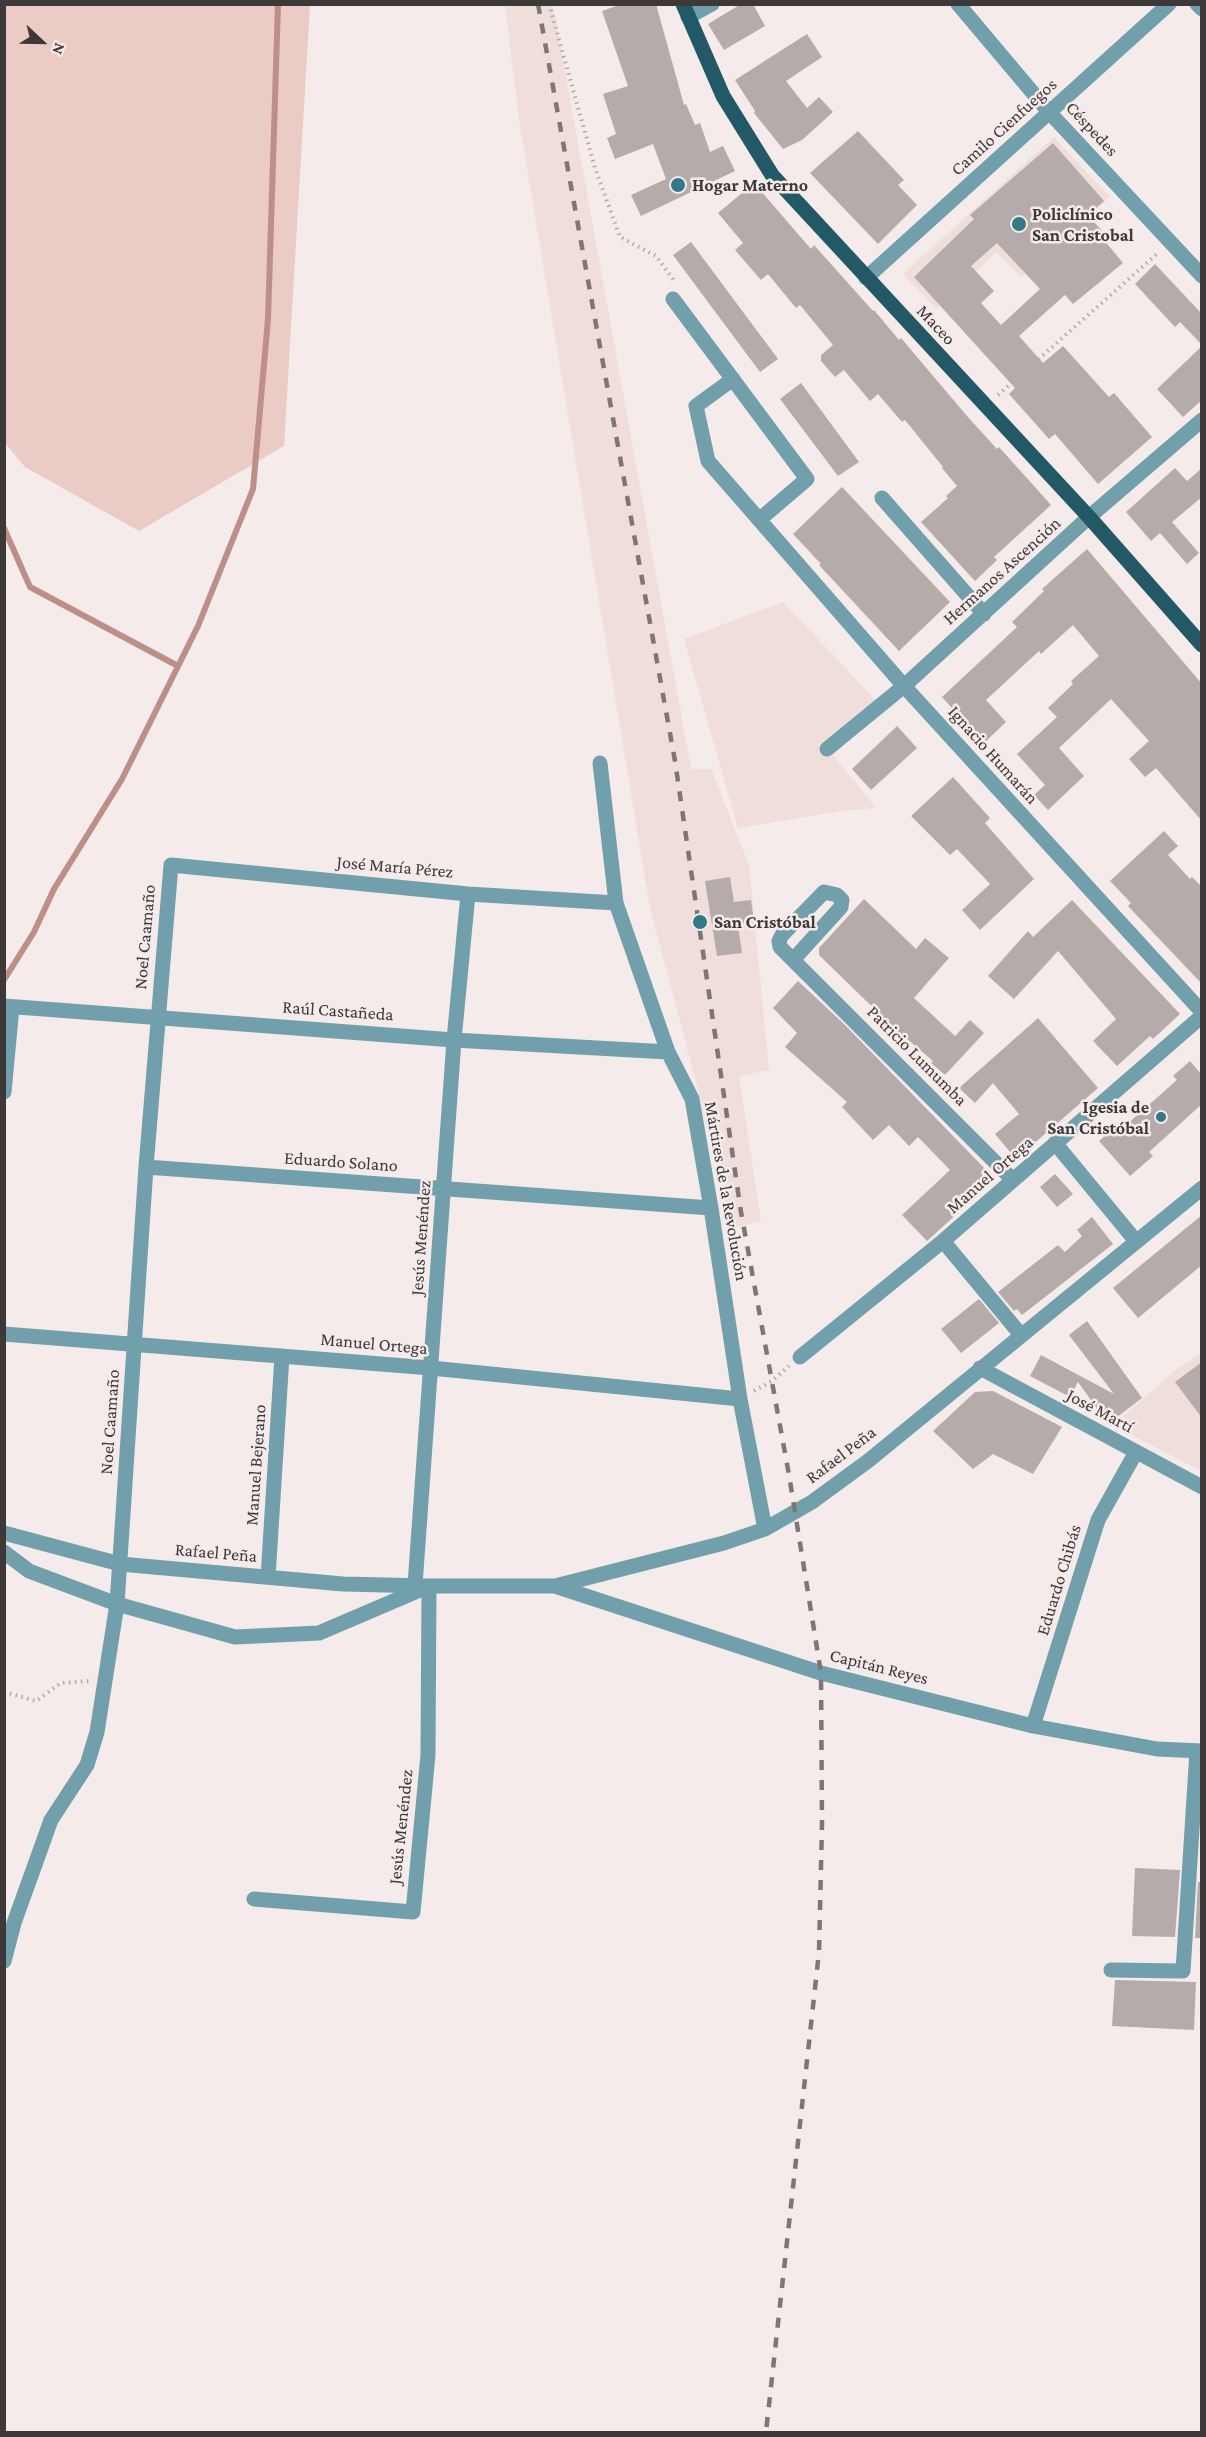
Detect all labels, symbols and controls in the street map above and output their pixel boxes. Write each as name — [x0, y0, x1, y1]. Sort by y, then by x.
north arrow — [12, 12, 72, 72]
text: N — [49, 41, 69, 57]
street label: Camilo Cienfuegos — [946, 74, 1062, 180]
street label: Céspedes — [1061, 97, 1123, 161]
place label: Hogar Materno — [692, 174, 808, 196]
marker: Hogar Materno — [669, 176, 687, 194]
place label: Policlínico San Cristobal — [1032, 203, 1134, 246]
marker: Policlínico San Cristobal — [1010, 215, 1028, 233]
street label: Maceo — [912, 300, 960, 350]
street label: Hermanos Ascención — [939, 512, 1065, 630]
street label: Ignacio Humarán — [943, 701, 1043, 809]
street label: José María Pérez — [336, 851, 454, 883]
street label: Noel Caamaño — [130, 884, 160, 990]
place label: San Cristóbal — [714, 911, 816, 933]
marker: San Cristóbal — [691, 913, 709, 931]
street label: Raúl Castañeda — [282, 996, 394, 1026]
street label: Patricio Lumumba — [862, 1001, 972, 1111]
place label: Igesia de San Cristóbal — [1047, 1096, 1149, 1138]
street label: Mártires de la Revolución — [700, 1100, 752, 1282]
marker: Igesia de San Cristóbal — [1154, 1110, 1168, 1124]
street label: Manuel Ortega — [942, 1132, 1038, 1218]
street label: Eduardo Solano — [283, 1147, 399, 1177]
street label: Jesús Menéndez — [406, 1180, 436, 1296]
street label: Manuel Ortega — [319, 1329, 429, 1359]
street label: Noel Caamaño — [96, 1369, 124, 1475]
street label: José Martí — [1063, 1384, 1137, 1438]
street label: Manuel Bejerano — [241, 1404, 271, 1526]
street label: Rafael Peña — [802, 1422, 880, 1488]
street label: Eduardo Chibás — [1032, 1522, 1086, 1638]
street label: Rafael Peña — [174, 1539, 258, 1567]
street label: Capitán Reyes — [827, 1644, 931, 1690]
street label: Jesús Menéndez — [384, 1768, 418, 1886]

